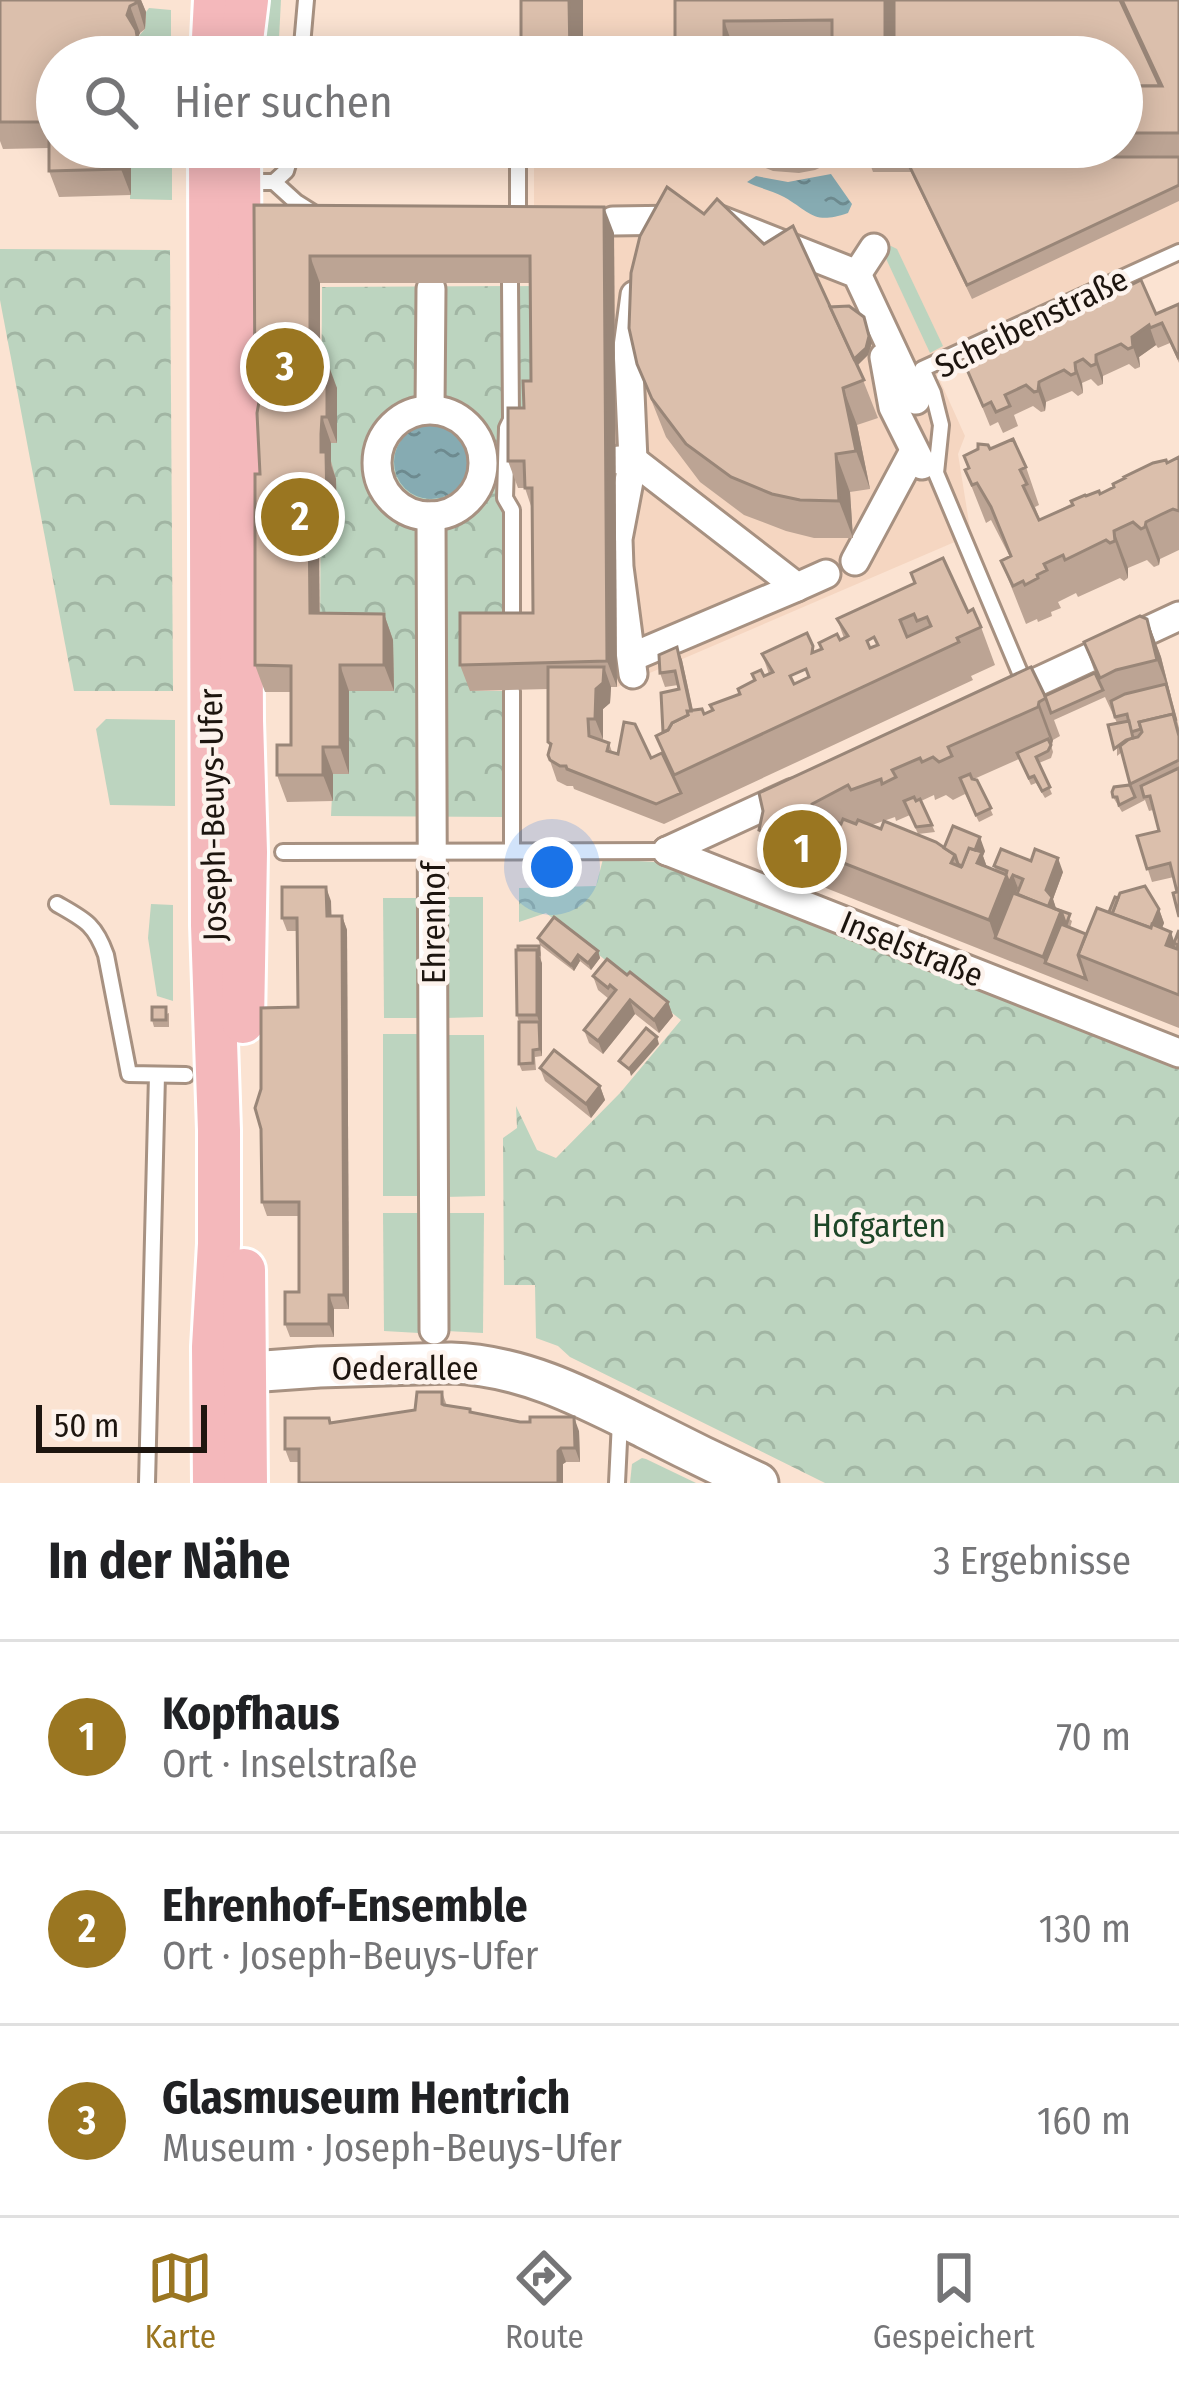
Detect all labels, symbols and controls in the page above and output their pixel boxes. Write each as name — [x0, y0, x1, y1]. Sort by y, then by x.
search box — [36, 36, 1143, 168]
icon: search — [78, 69, 144, 135]
text: Hier suchen — [174, 75, 393, 129]
street label: Scheibenstraße — [929, 259, 1134, 387]
pin: 3 — [246, 322, 324, 412]
pin: 2 — [261, 472, 339, 562]
street label: Joseph-Beuys-Ufer — [191, 688, 235, 942]
pin: 1 — [763, 804, 841, 894]
your location — [522, 837, 582, 897]
street label: Ehrenhof — [414, 860, 454, 984]
street label: Inselstraße — [834, 902, 989, 996]
park label: Hofgarten — [812, 1206, 946, 1246]
street label: Oederallee — [331, 1349, 479, 1389]
scale bar — [36, 1399, 207, 1452]
text: 50 m — [54, 1406, 119, 1446]
text: In der Nähe — [48, 1530, 290, 1592]
text: 3 Ergebnisse — [933, 1538, 1131, 1584]
text: Kopfhaus — [162, 1687, 340, 1741]
text: 1 — [79, 1714, 95, 1760]
text: 70 m — [1056, 1714, 1131, 1760]
text: Ort · Inselstraße — [162, 1741, 418, 1787]
text: Ehrenhof-Ensemble — [162, 1879, 528, 1933]
text: 2 — [78, 1906, 96, 1952]
text: 130 m — [1039, 1906, 1131, 1952]
text: Ort · Joseph-Beuys-Ufer — [162, 1933, 538, 1979]
text: Glasmuseum Hentrich — [162, 2071, 570, 2125]
text: 3 — [78, 2098, 96, 2144]
text: 160 m — [1037, 2098, 1131, 2144]
text: Museum · Joseph-Beuys-Ufer — [162, 2125, 622, 2171]
tab: Karte — [145, 2245, 216, 2357]
tab: Route — [505, 2245, 584, 2357]
tab: Gespeichert — [873, 2245, 1034, 2357]

